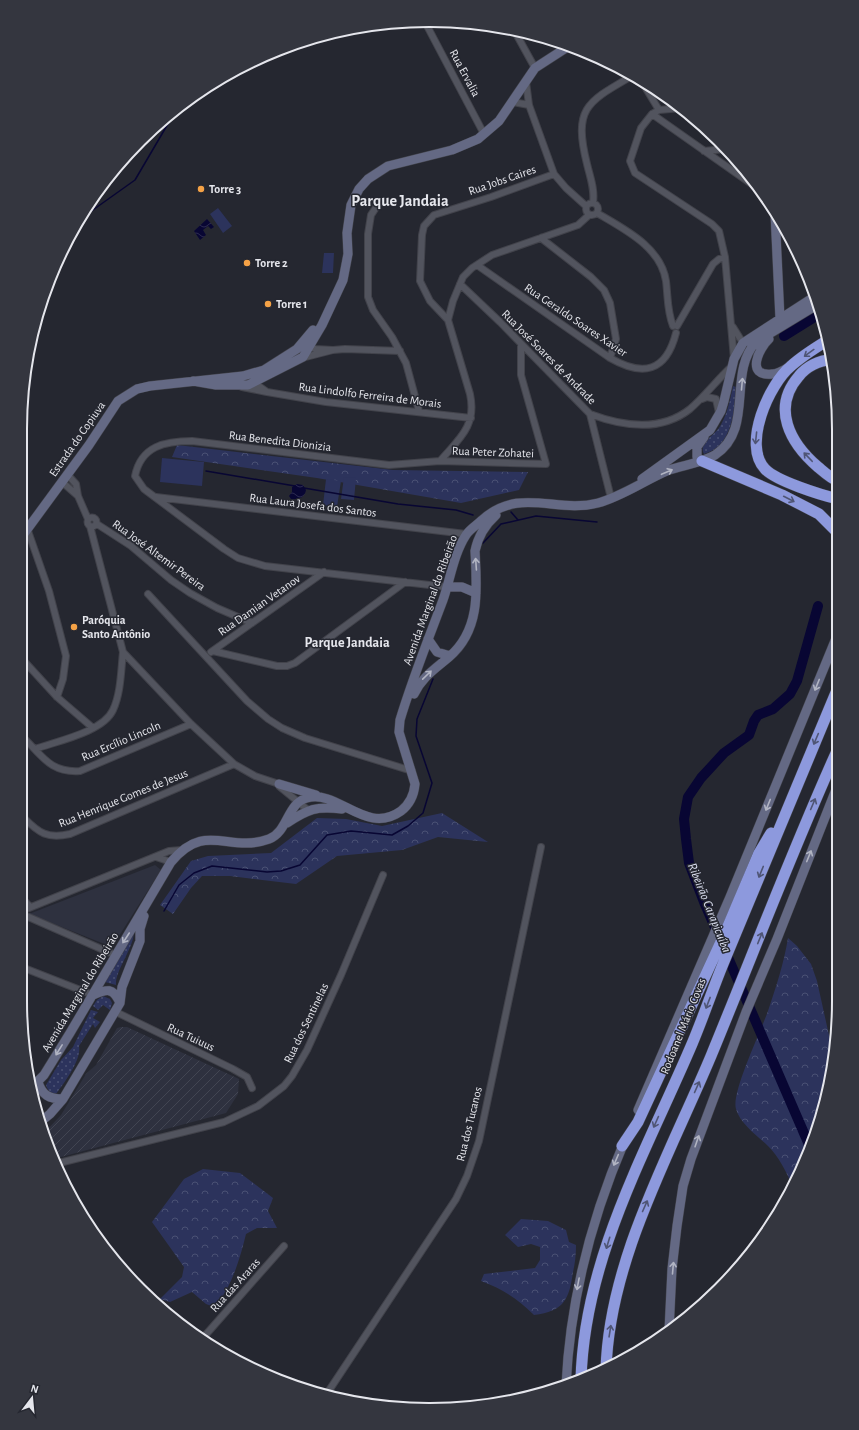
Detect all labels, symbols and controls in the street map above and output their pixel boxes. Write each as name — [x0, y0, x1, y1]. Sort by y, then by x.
street label: Rua Ervalia — [448, 47, 483, 99]
street label: Rua Jobs Caires — [467, 163, 537, 197]
place label: Torre 3 — [209, 183, 241, 195]
marker: Torre 3 — [196, 184, 206, 194]
district label: Parque Jandaia — [351, 193, 449, 209]
place label: Torre 2 — [255, 257, 288, 269]
marker: Torre 2 — [242, 258, 252, 268]
street label: Rua Geraldo Soares Xavier — [522, 281, 630, 359]
place label: Torre 1 — [276, 298, 307, 310]
marker: Torre 1 — [263, 299, 273, 309]
street label: Rua José Soares de Andrade — [500, 308, 598, 406]
one-way arrow — [804, 349, 815, 357]
one-way arrow — [738, 378, 745, 391]
street label: Rua Lindolfo Ferreira de Morais — [298, 380, 442, 410]
street label: Estrada do Copiuva — [47, 399, 108, 479]
street label: Rua Benedita Dionizia — [228, 429, 332, 453]
one-way arrow — [752, 431, 759, 444]
street label: Rua Peter Zohatei — [452, 445, 534, 459]
one-way arrow — [803, 452, 812, 462]
one-way arrow — [661, 467, 673, 475]
street label: Rua Laura Josefa dos Santos — [249, 491, 377, 519]
one-way arrow — [783, 496, 795, 503]
street label: Rua José Altemir Pereira — [110, 517, 208, 593]
street label: Avenida Marginal do Ribeirão — [401, 533, 459, 667]
one-way arrow — [472, 558, 479, 571]
street label: Rua Damian Vetanov — [216, 572, 302, 638]
place label: Paróquia Santo Antônio — [82, 614, 150, 640]
marker: Paróquia Santo Antônio — [69, 622, 79, 632]
district label: Parque Jandaia — [304, 636, 390, 650]
one-way arrow — [422, 670, 432, 680]
one-way arrow — [813, 678, 820, 690]
street label: Rua Ercílio Lincoln — [80, 719, 162, 763]
one-way arrow — [812, 733, 820, 745]
street label: Rua Henrique Gomes de Jesus — [57, 767, 189, 829]
one-way arrow — [764, 799, 771, 811]
one-way arrow — [810, 799, 817, 811]
one-way arrow — [806, 850, 813, 862]
water label: Ribeirão Carapicuíba — [685, 861, 733, 955]
one-way arrow — [756, 866, 764, 878]
street label: Avenida Marginal do Ribeirão — [39, 930, 121, 1054]
one-way arrow — [122, 933, 130, 944]
one-way arrow — [756, 933, 764, 945]
street label: Rodoanel Mário Covas — [658, 976, 708, 1076]
street label: Rua dos Sentinelas — [282, 981, 330, 1065]
one-way arrow — [703, 996, 711, 1008]
street label: Rua Tuiuus — [165, 1021, 217, 1053]
one-way arrow — [55, 1044, 63, 1056]
one-way arrow — [694, 1082, 701, 1094]
street label: Rua dos Tucanos — [454, 1086, 484, 1162]
one-way arrow — [652, 1116, 660, 1128]
one-way arrow — [694, 1134, 701, 1147]
one-way arrow — [612, 1153, 620, 1165]
one-way arrow — [642, 1201, 649, 1213]
one-way arrow — [604, 1236, 611, 1249]
street label: Rua das Araras — [208, 1256, 262, 1314]
one-way arrow — [669, 1262, 676, 1275]
one-way arrow — [574, 1277, 582, 1290]
one-way arrow — [606, 1325, 614, 1338]
north arrow — [12, 1378, 52, 1418]
text: N — [29, 1383, 40, 1395]

